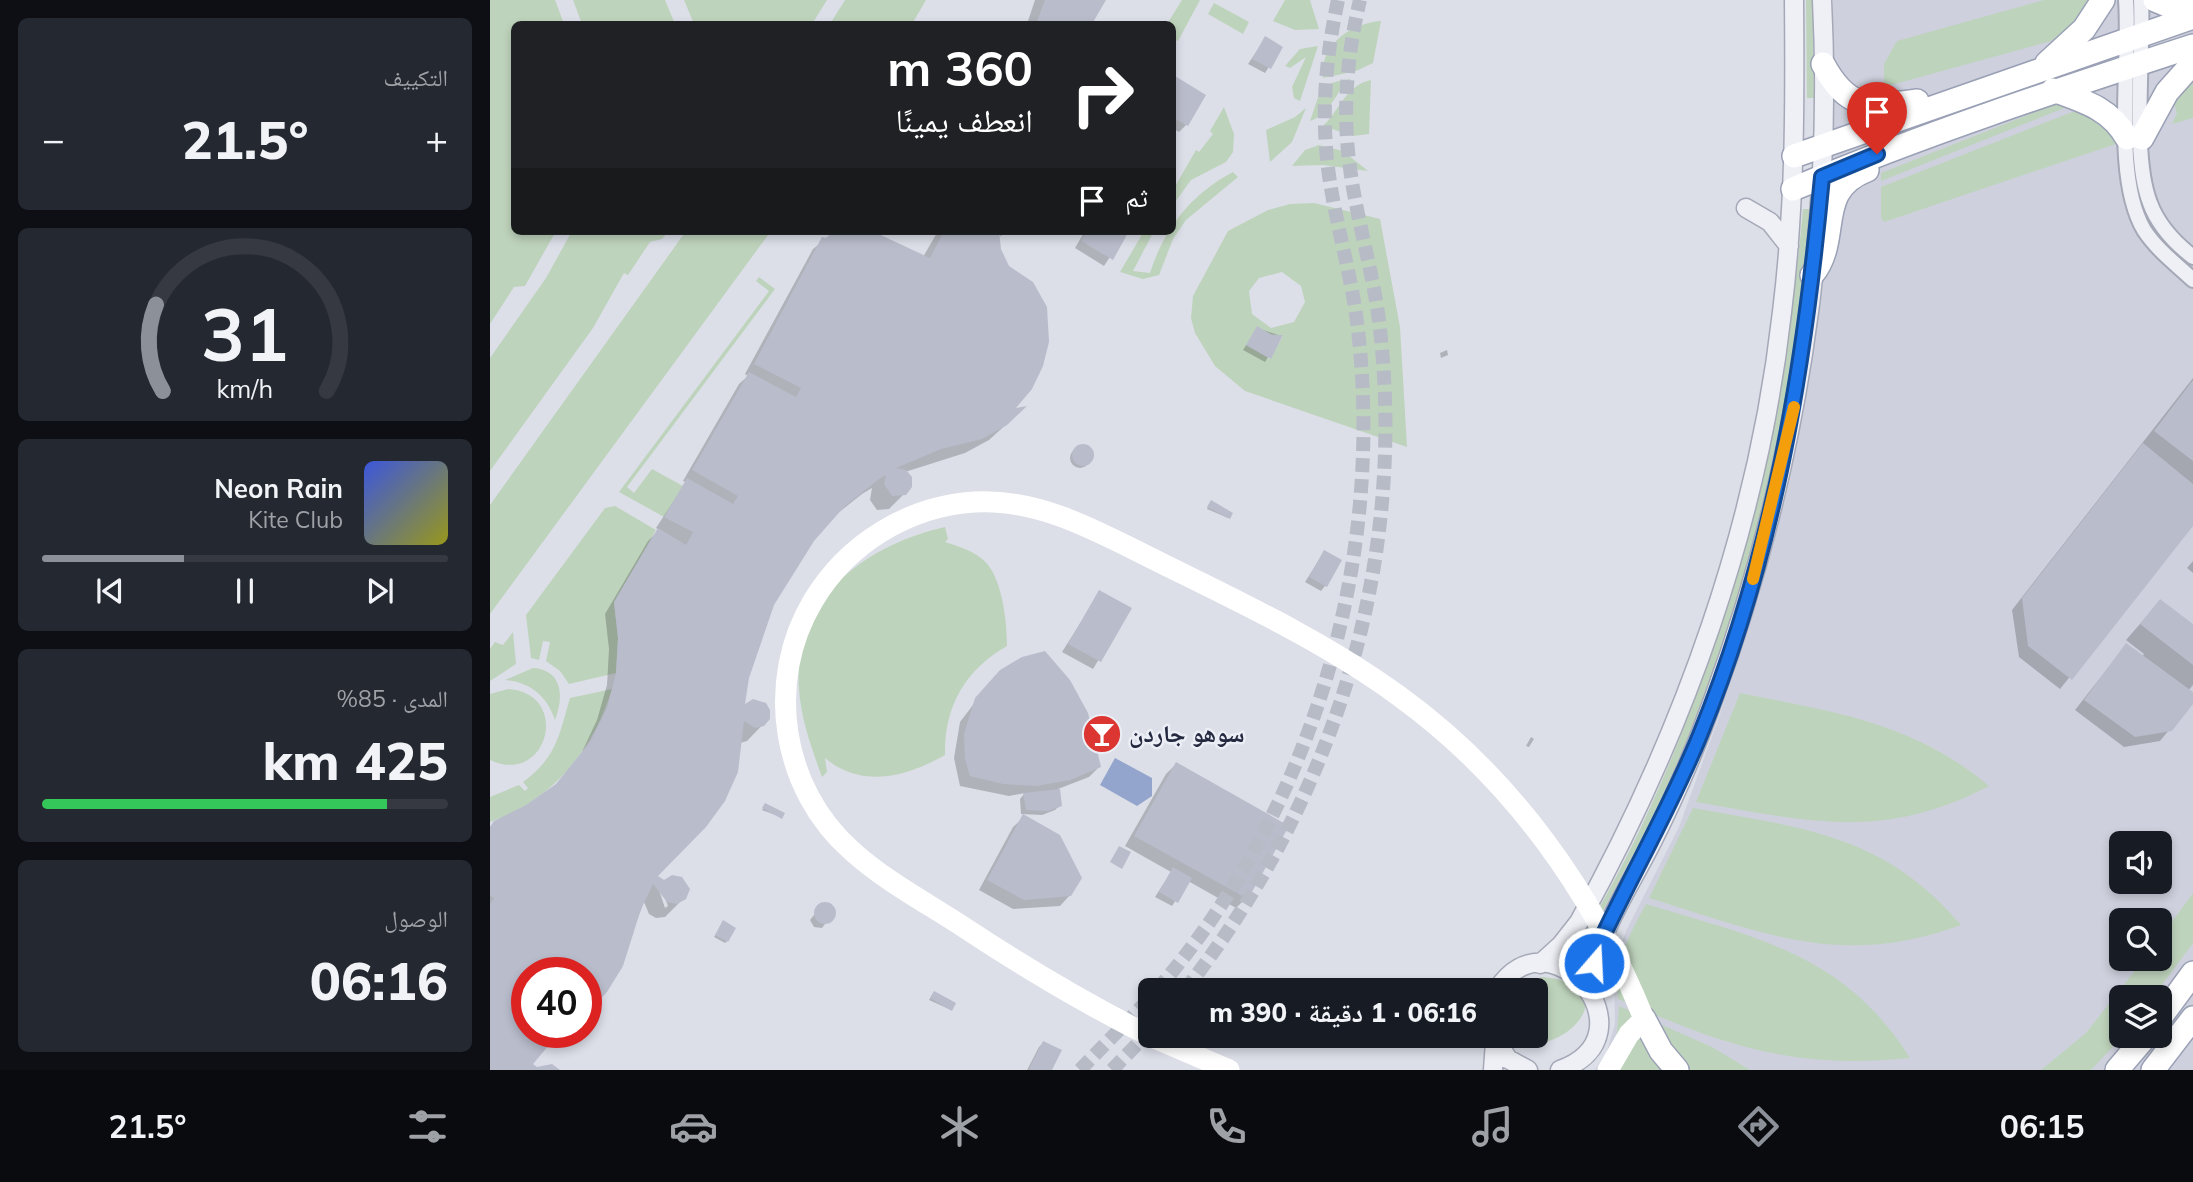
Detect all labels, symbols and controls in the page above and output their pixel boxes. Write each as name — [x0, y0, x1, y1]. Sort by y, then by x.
text: 360 m — [887, 37, 1033, 98]
icon: right — [1057, 49, 1148, 140]
text: التكييف — [383, 63, 448, 92]
pin — [1847, 82, 1907, 154]
icon: arrive — [1858, 93, 1896, 131]
text: انعطف يمينًا — [896, 100, 1033, 140]
text: 21.5° — [181, 107, 309, 172]
text: − — [42, 115, 65, 163]
text: + — [425, 115, 448, 163]
text: ثم — [1125, 181, 1148, 214]
icon: arrive — [1073, 182, 1111, 220]
text: 31 — [201, 288, 289, 379]
text: km/h — [217, 372, 273, 403]
text: Neon Rain — [214, 472, 343, 505]
text: Kite Club — [248, 505, 343, 534]
icon: previous — [91, 572, 129, 610]
icon: pause — [226, 572, 264, 610]
icon: next — [361, 572, 399, 610]
text: المدى · 85% — [337, 684, 448, 713]
bar icon: سوهو جاردن — [1081, 713, 1123, 755]
place label: سوهو جاردن — [1129, 718, 1245, 748]
text: 425 km — [262, 728, 448, 793]
map controls — [2109, 831, 2172, 1048]
button: sound — [2109, 831, 2172, 894]
text: الوصول — [384, 904, 448, 933]
button: search — [2109, 908, 2172, 971]
position arrow — [1557, 926, 1631, 1000]
text: 06:16 — [310, 948, 448, 1013]
speed limit sign: 40 — [511, 957, 602, 1048]
button: layers — [2109, 985, 2172, 1048]
text: 06:16 · 1 دقيقة · 390 m — [1209, 996, 1477, 1029]
icon: filters — [403, 1102, 452, 1151]
icon: car — [669, 1102, 718, 1151]
icon: climate — [935, 1102, 984, 1151]
icon: phone — [1202, 1102, 1251, 1151]
icon: music — [1468, 1102, 1517, 1151]
icon: directions — [1734, 1102, 1783, 1151]
text: 21.5° — [109, 1106, 186, 1146]
text: 06:15 — [2000, 1106, 2084, 1146]

